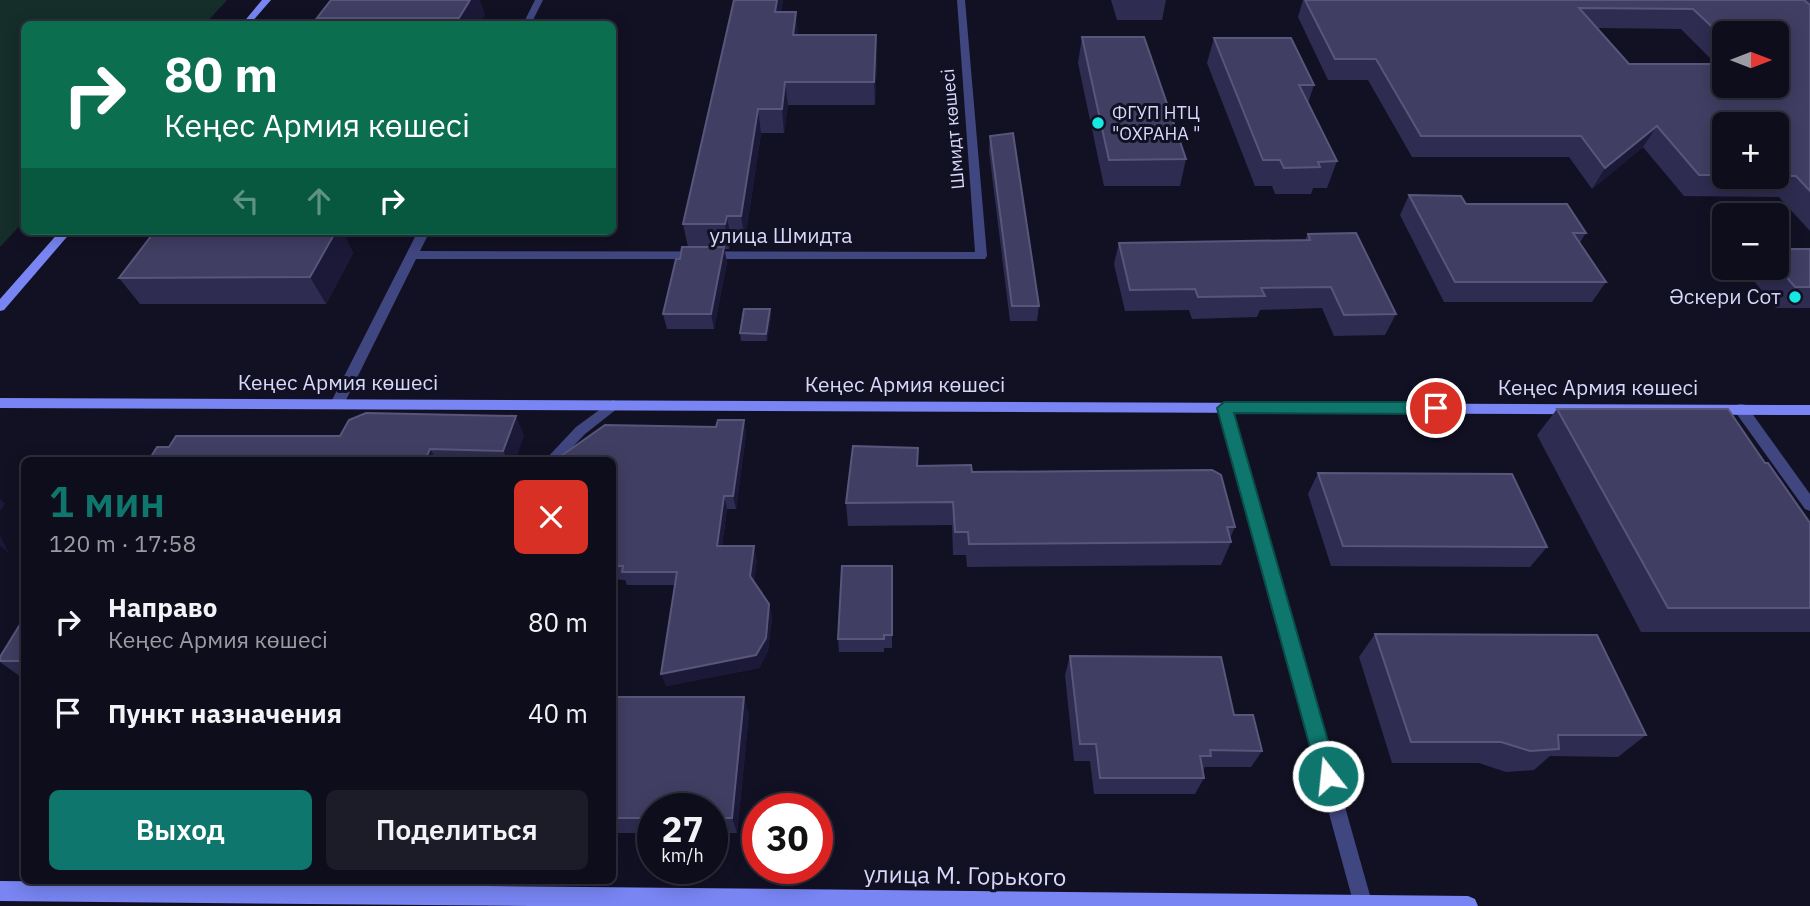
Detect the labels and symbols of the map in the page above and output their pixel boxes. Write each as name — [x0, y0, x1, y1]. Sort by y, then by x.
north arrow — [1712, 21, 1788, 98]
street label: Шмидт көшесі — [936, 68, 969, 190]
place label: ФГУП НТЦ "ОХРАНА " — [1112, 101, 1201, 145]
marker: ФГУП НТЦ "ОХРАНА " — [1090, 115, 1106, 131]
street label: улица Шмидта — [710, 221, 852, 249]
place label: Әскери Сот — [1669, 282, 1781, 310]
marker: Әскери Сот — [1787, 289, 1803, 305]
street label: Кеңес Армия көшесі — [238, 368, 438, 396]
street label: Кеңес Армия көшесі — [805, 370, 1005, 398]
street label: Кеңес Армия көшесі — [1498, 373, 1698, 401]
pin — [1406, 378, 1466, 438]
position arrow — [1291, 739, 1365, 813]
speed limit sign: 30 — [742, 793, 833, 884]
street label: улица М. Горького — [863, 857, 1067, 893]

